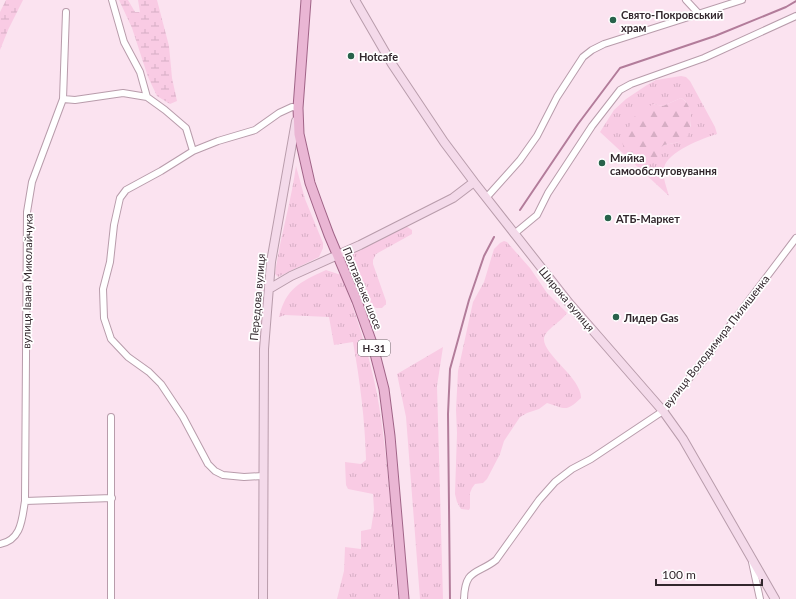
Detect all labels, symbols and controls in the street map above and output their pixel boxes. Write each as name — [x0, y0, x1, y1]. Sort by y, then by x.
place label: Свято-Покровський храм — [621, 8, 723, 34]
marker: Свято-Покровський храм — [608, 15, 618, 25]
place label: Hotcafe — [359, 50, 398, 63]
marker: Hotcafe — [346, 51, 356, 61]
place label: Мийка самообслуговування — [610, 151, 717, 177]
marker: Мийка самообслуговування — [597, 158, 607, 168]
place label: АТБ-Маркет — [615, 212, 680, 225]
street label: вулиця Івана Миколайчука — [19, 213, 35, 349]
marker: АТБ-Маркет — [603, 213, 613, 223]
street label: Полтавське шосе — [341, 245, 386, 331]
street label: Передова вулиця — [247, 253, 267, 341]
street label: Широка вулиця — [536, 264, 598, 334]
street label: вулиця Володимира Пилишенка — [660, 272, 772, 410]
place label: Лидер Gas — [623, 311, 679, 324]
marker: Лидер Gas — [611, 312, 621, 322]
road number: Н-31 — [358, 340, 390, 356]
scale bar — [656, 561, 762, 587]
text: 100 m — [662, 567, 696, 582]

